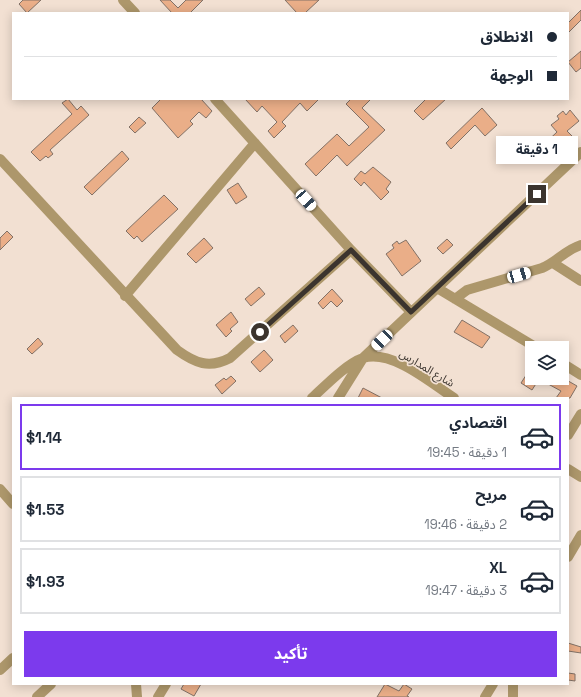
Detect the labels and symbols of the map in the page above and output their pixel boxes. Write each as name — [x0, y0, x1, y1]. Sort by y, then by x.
callout: 1 دقيقة — [496, 136, 578, 164]
route end — [528, 185, 546, 203]
car — [294, 187, 318, 213]
car — [506, 266, 532, 284]
route start — [251, 323, 269, 341]
car — [369, 327, 395, 353]
street label: شارع المدارس — [396, 346, 457, 391]

